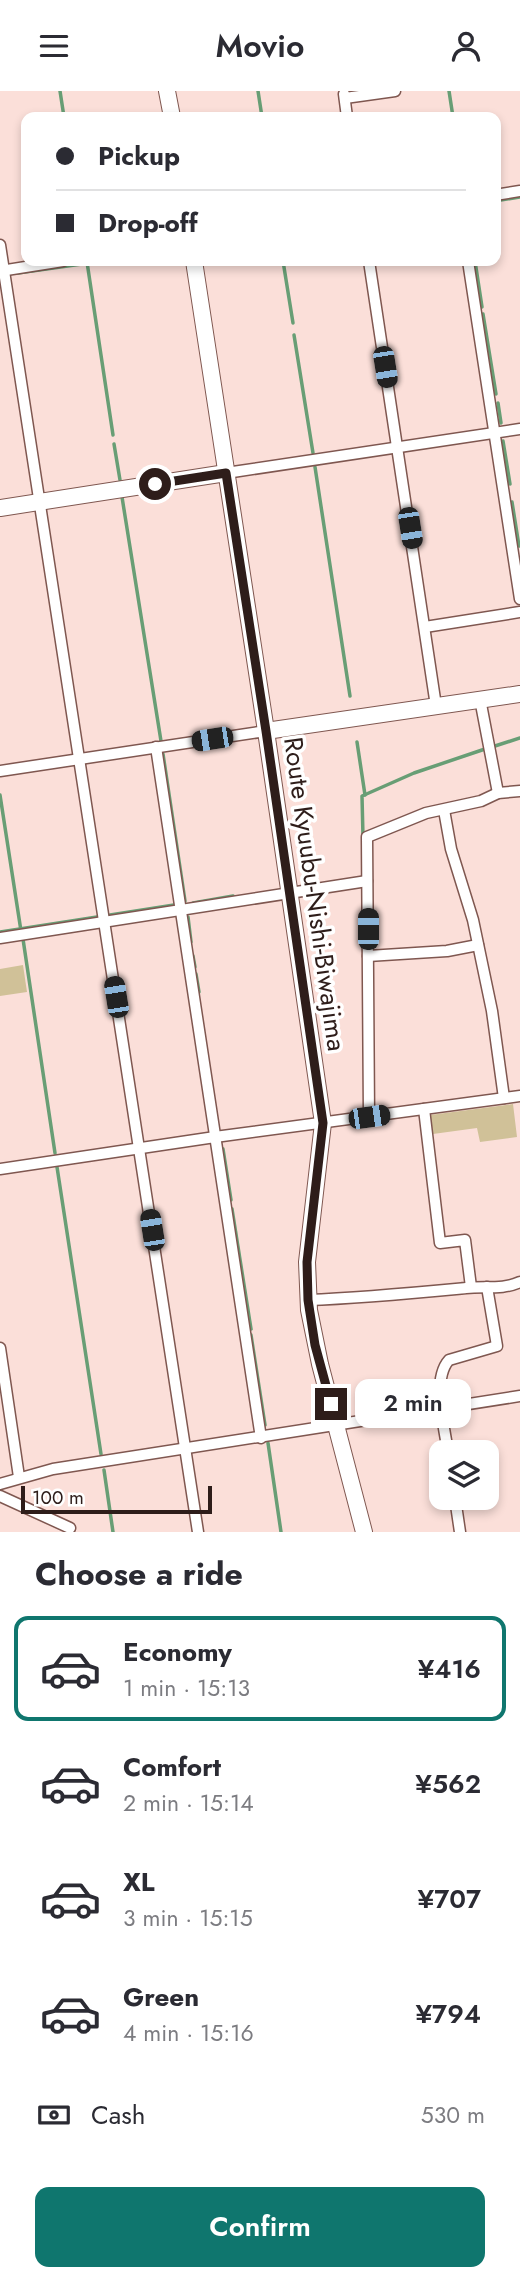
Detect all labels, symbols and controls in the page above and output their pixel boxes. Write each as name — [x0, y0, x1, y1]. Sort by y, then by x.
text: Movio — [216, 23, 304, 69]
icon: menu — [35, 27, 73, 65]
icon: person — [447, 27, 485, 65]
text: Pickup — [98, 137, 180, 175]
text: Drop-off — [98, 204, 198, 242]
car — [372, 345, 399, 389]
route start — [139, 468, 171, 500]
car — [397, 506, 424, 550]
car — [190, 725, 235, 753]
street label: Route Kyuubu-Nishi-Biwajima — [274, 735, 356, 1053]
car — [358, 908, 379, 950]
car — [103, 975, 130, 1019]
car — [347, 1104, 392, 1130]
car — [139, 1208, 166, 1252]
callout: 2 min — [356, 1379, 471, 1429]
text: 2 min — [383, 1386, 443, 1420]
route end — [315, 1388, 347, 1420]
map controls — [429, 1440, 499, 1510]
button: layers — [429, 1440, 499, 1510]
scale bar — [21, 1483, 212, 1515]
text: 100 m — [32, 1484, 84, 1511]
text: Choose a ride — [35, 1551, 243, 1597]
text: Economy — [123, 1633, 232, 1671]
icon: car — [39, 1637, 102, 1700]
text: ¥416 — [418, 1650, 481, 1688]
text: 1 min · 15:13 — [123, 1671, 250, 1705]
text: Comfort — [123, 1748, 221, 1786]
icon: car — [39, 1752, 102, 1815]
text: ¥562 — [415, 1765, 481, 1803]
text: 2 min · 15:14 — [123, 1786, 254, 1820]
text: XL — [123, 1863, 155, 1901]
icon: car — [39, 1867, 102, 1930]
text: ¥707 — [418, 1880, 481, 1918]
text: 3 min · 15:15 — [123, 1901, 253, 1935]
text: Green — [123, 1978, 199, 2016]
icon: car — [39, 1982, 102, 2045]
text: ¥794 — [415, 1995, 481, 2033]
text: 4 min · 15:16 — [123, 2016, 254, 2050]
icon: cash — [35, 2096, 73, 2134]
text: Cash — [91, 2096, 145, 2134]
text: 530 m — [421, 2098, 485, 2132]
button: Confirm — [35, 2187, 485, 2267]

